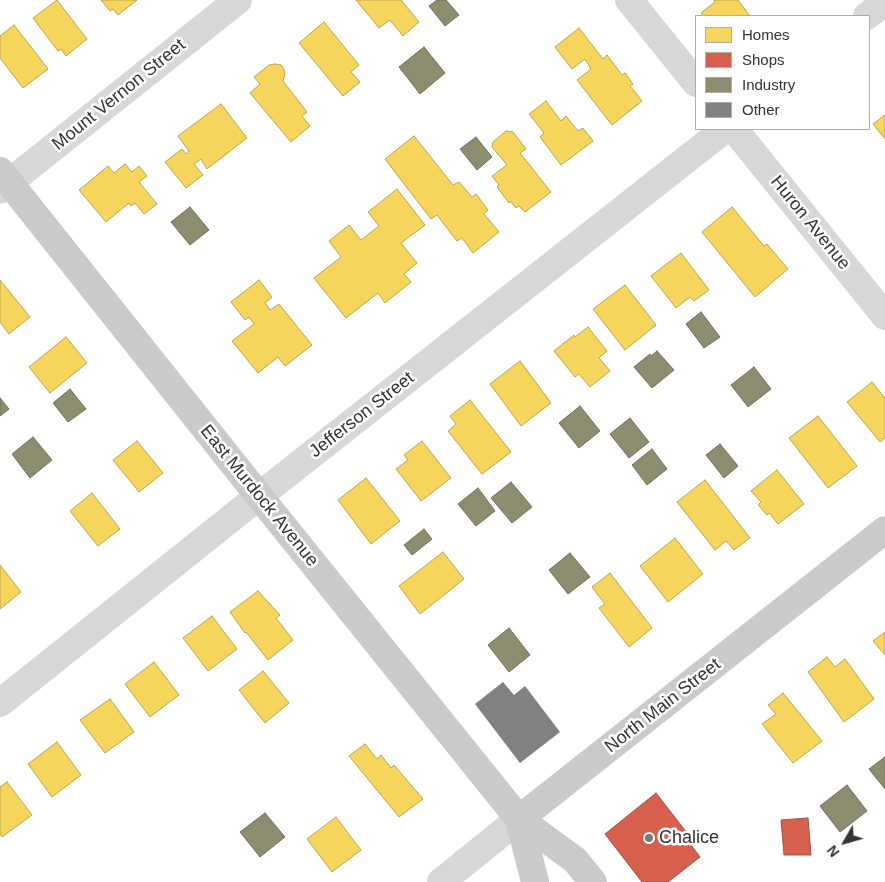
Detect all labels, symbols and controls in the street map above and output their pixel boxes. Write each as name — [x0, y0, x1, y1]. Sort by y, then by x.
legend — [695, 15, 870, 130]
text: Homes — [742, 26, 790, 43]
street label: Mount Vernon Street — [48, 35, 190, 155]
text: Shops — [742, 51, 785, 68]
text: Industry — [742, 76, 795, 93]
text: Other — [742, 101, 780, 118]
street label: Huron Avenue — [765, 172, 855, 274]
street label: Jefferson Street — [305, 367, 419, 463]
street label: East Murdock Avenue — [195, 421, 323, 571]
street label: North Main Street — [601, 654, 725, 758]
north arrow — [820, 817, 870, 867]
place label: Chalice — [659, 827, 719, 849]
marker: Chalice — [643, 832, 655, 844]
text: N — [824, 842, 843, 860]

